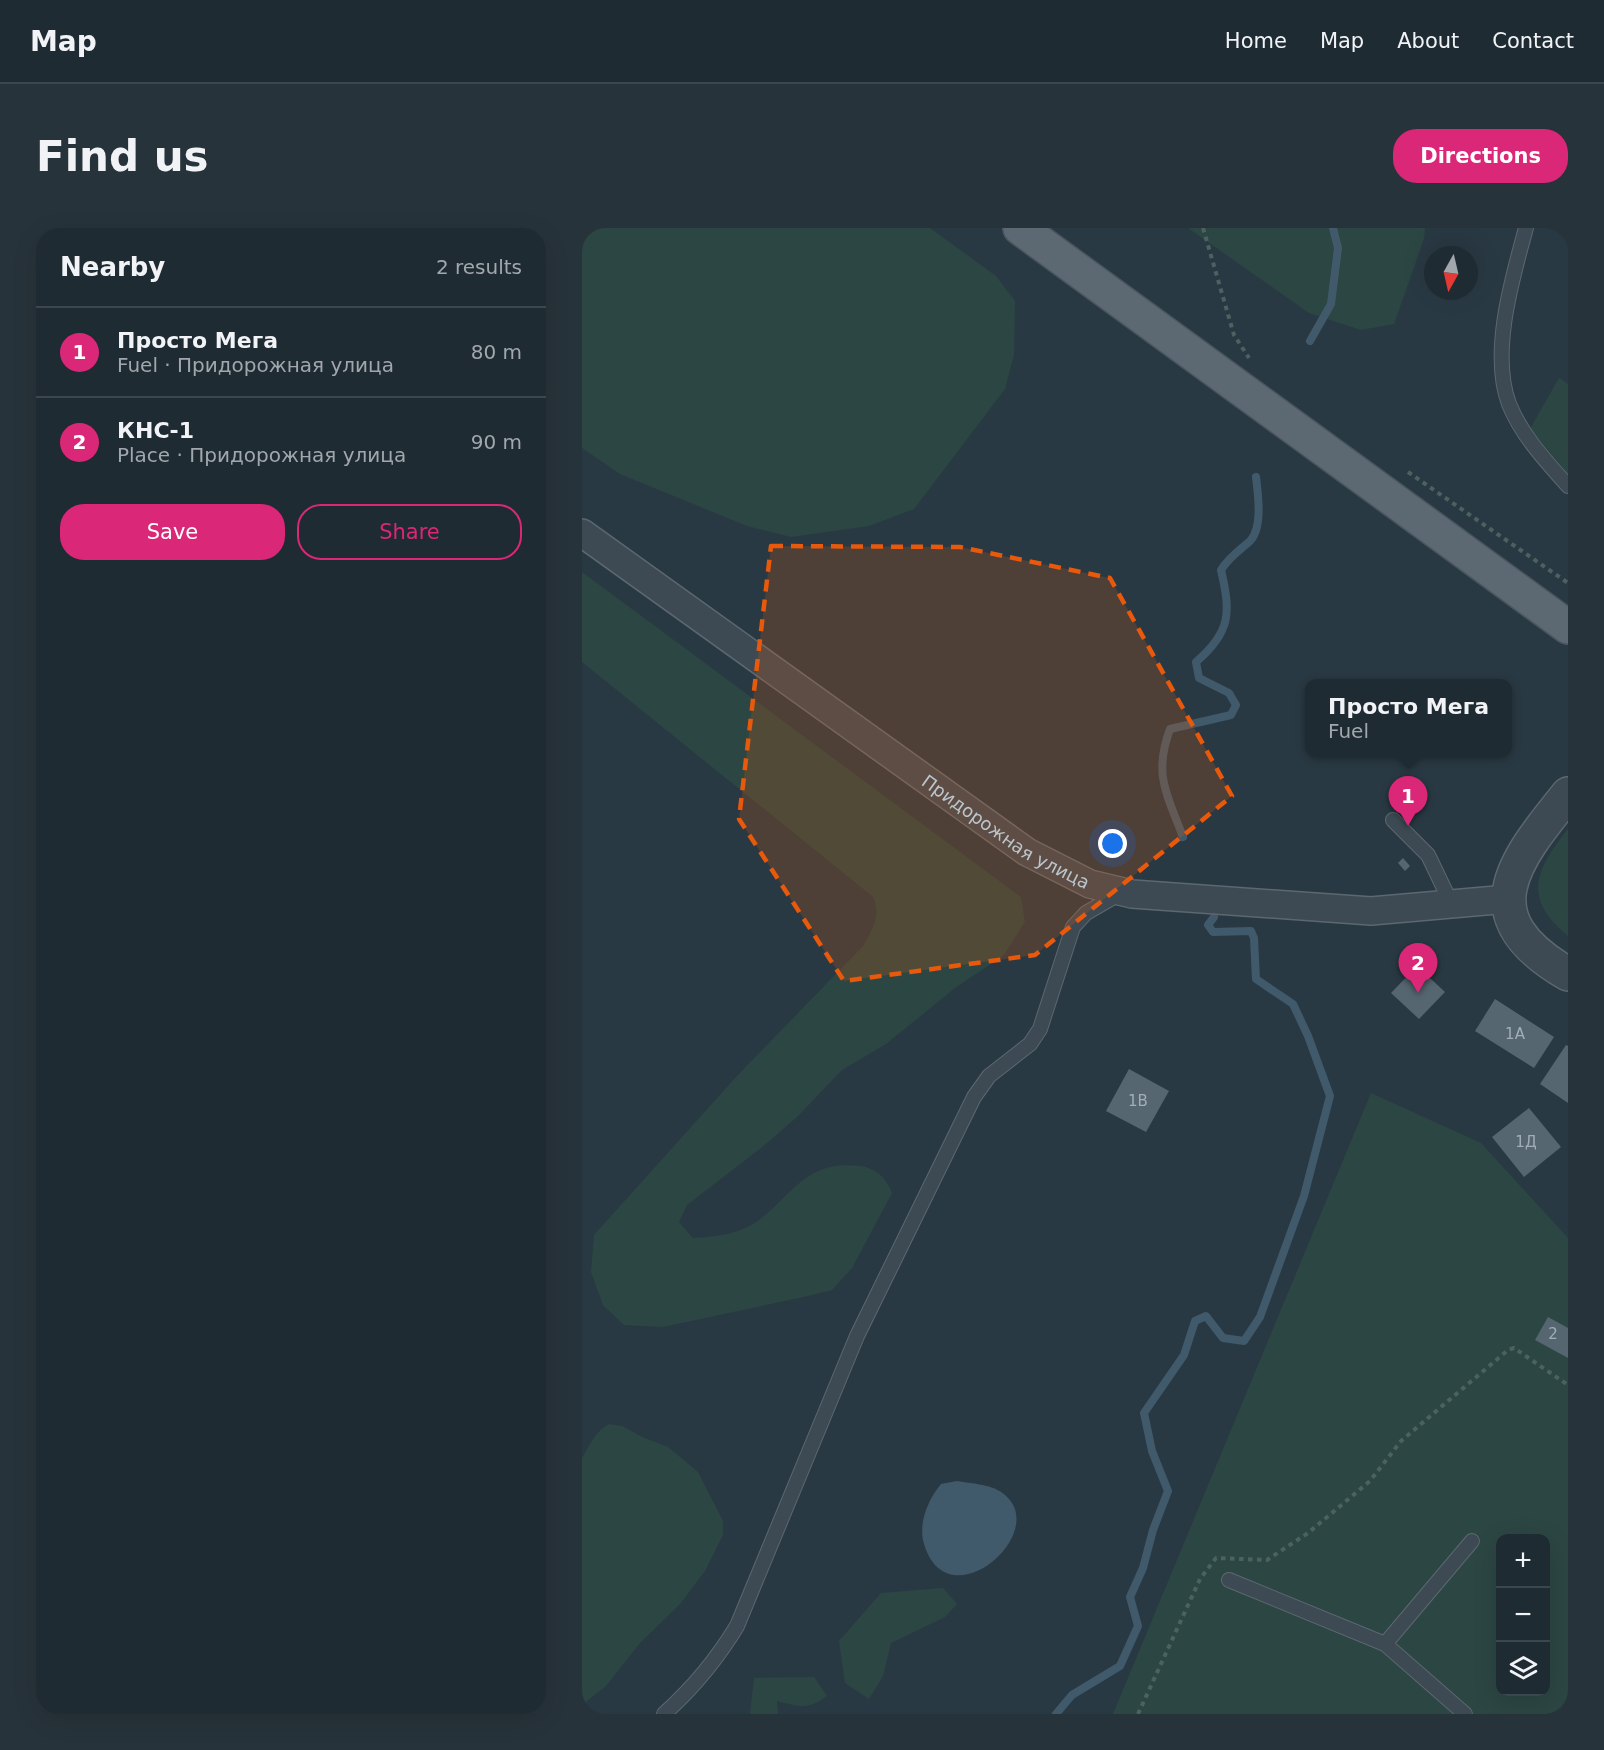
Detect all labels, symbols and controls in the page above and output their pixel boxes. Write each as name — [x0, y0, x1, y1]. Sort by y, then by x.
text: Map — [30, 25, 97, 58]
text: Home — [1225, 29, 1287, 53]
text: Map — [1320, 29, 1364, 53]
text: About — [1397, 29, 1459, 53]
text: Contact — [1492, 29, 1574, 53]
button: Directions — [1393, 129, 1568, 183]
text: Find us — [36, 132, 209, 181]
north arrow — [1424, 246, 1478, 300]
text: Nearby — [60, 252, 165, 282]
text: 2 results — [436, 255, 522, 279]
text: Просто Мега — [117, 328, 278, 353]
text: 1 — [73, 340, 86, 364]
text: 80 m — [471, 340, 522, 364]
text: Fuel · Придорожная улица — [117, 353, 394, 377]
text: КНС-1 — [117, 418, 194, 443]
text: 2 — [73, 430, 86, 454]
text: 90 m — [471, 430, 522, 454]
text: Place · Придорожная улица — [117, 443, 406, 467]
button: Save — [60, 504, 285, 560]
button: Share — [297, 504, 522, 560]
popup — [1305, 679, 1512, 757]
text: Просто Мега — [1328, 694, 1489, 719]
text: Fuel — [1328, 719, 1369, 743]
street label: Придорожная улица — [918, 770, 1093, 893]
pin: 1 — [1388, 776, 1428, 826]
your location — [1098, 829, 1127, 858]
pin: 2 — [1398, 944, 1438, 993]
house number: 1А — [1505, 1025, 1526, 1043]
house number: 1В — [1128, 1092, 1148, 1110]
house number: 1Д — [1515, 1133, 1537, 1151]
house number: 2 — [1548, 1325, 1558, 1343]
map controls — [1496, 1534, 1550, 1696]
button: + — [1496, 1534, 1550, 1588]
button: − — [1496, 1588, 1550, 1642]
button: layers — [1496, 1642, 1550, 1696]

